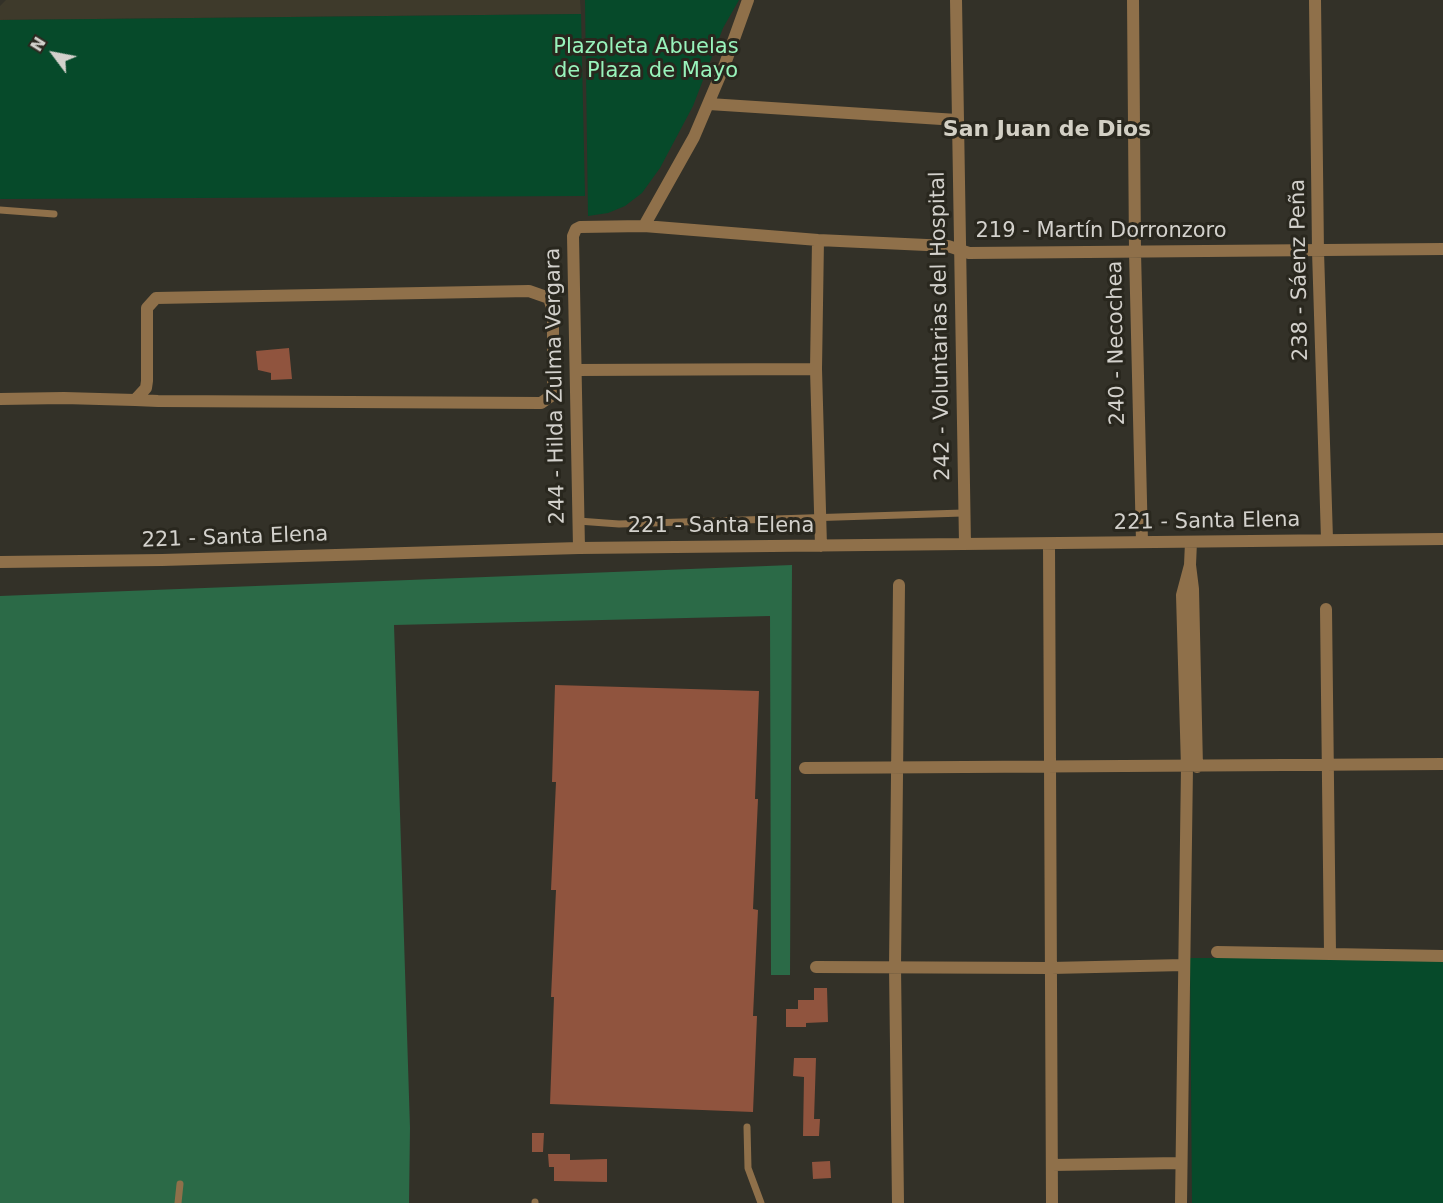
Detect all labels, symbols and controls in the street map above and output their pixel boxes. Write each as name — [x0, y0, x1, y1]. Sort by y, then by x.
north arrow — [24, 24, 84, 84]
text: N — [27, 33, 50, 55]
park label: Plazoleta Abuelas de Plaza de Mayo — [553, 35, 739, 85]
district label: San Juan de Dios — [943, 117, 1151, 143]
street label: 242 - Voluntarias del Hospital — [926, 171, 956, 481]
street label: 238 - Sáenz Peña — [1286, 179, 1314, 361]
street label: 219 - Martín Dorronzoro — [975, 219, 1227, 245]
street label: 244 - Hilda Zulma Vergara — [541, 248, 571, 524]
street label: 240 - Necochea — [1103, 260, 1131, 426]
street label: 221 - Santa Elena — [1114, 508, 1300, 536]
street label: 221 - Santa Elena — [628, 514, 814, 540]
street label: 221 - Santa Elena — [141, 522, 329, 554]

